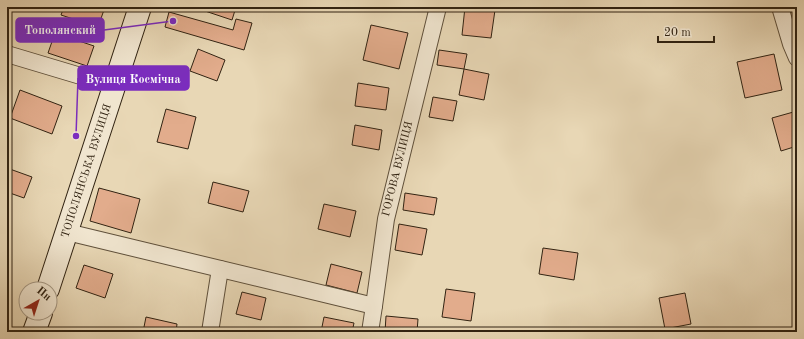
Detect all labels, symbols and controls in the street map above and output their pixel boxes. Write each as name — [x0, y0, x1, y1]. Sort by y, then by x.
callout: Тополянский — [16, 18, 104, 42]
scale bar — [658, 18, 714, 44]
text: Тополянский — [24, 25, 96, 37]
text: 20 m — [664, 27, 691, 39]
callout: Вулиця Космічна — [78, 66, 189, 90]
text: Вулиця Космічна — [86, 74, 180, 86]
street label: ТОПОЛЯНСЬКА ВУЛИЦЯ — [60, 103, 114, 239]
street label: ГОРОВА ВУЛИЦЯ — [381, 120, 415, 218]
north arrow — [18, 281, 58, 321]
text: Пн — [34, 285, 53, 303]

